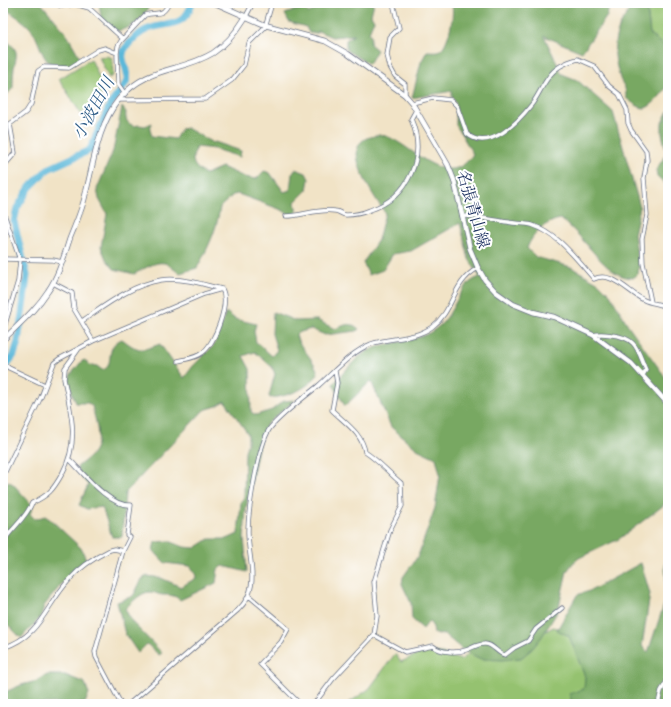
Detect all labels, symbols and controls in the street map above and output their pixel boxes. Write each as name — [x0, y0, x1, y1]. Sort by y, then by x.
water label: 小波田川 — [69, 72, 121, 144]
street label: 名張青山線 — [451, 168, 493, 251]

